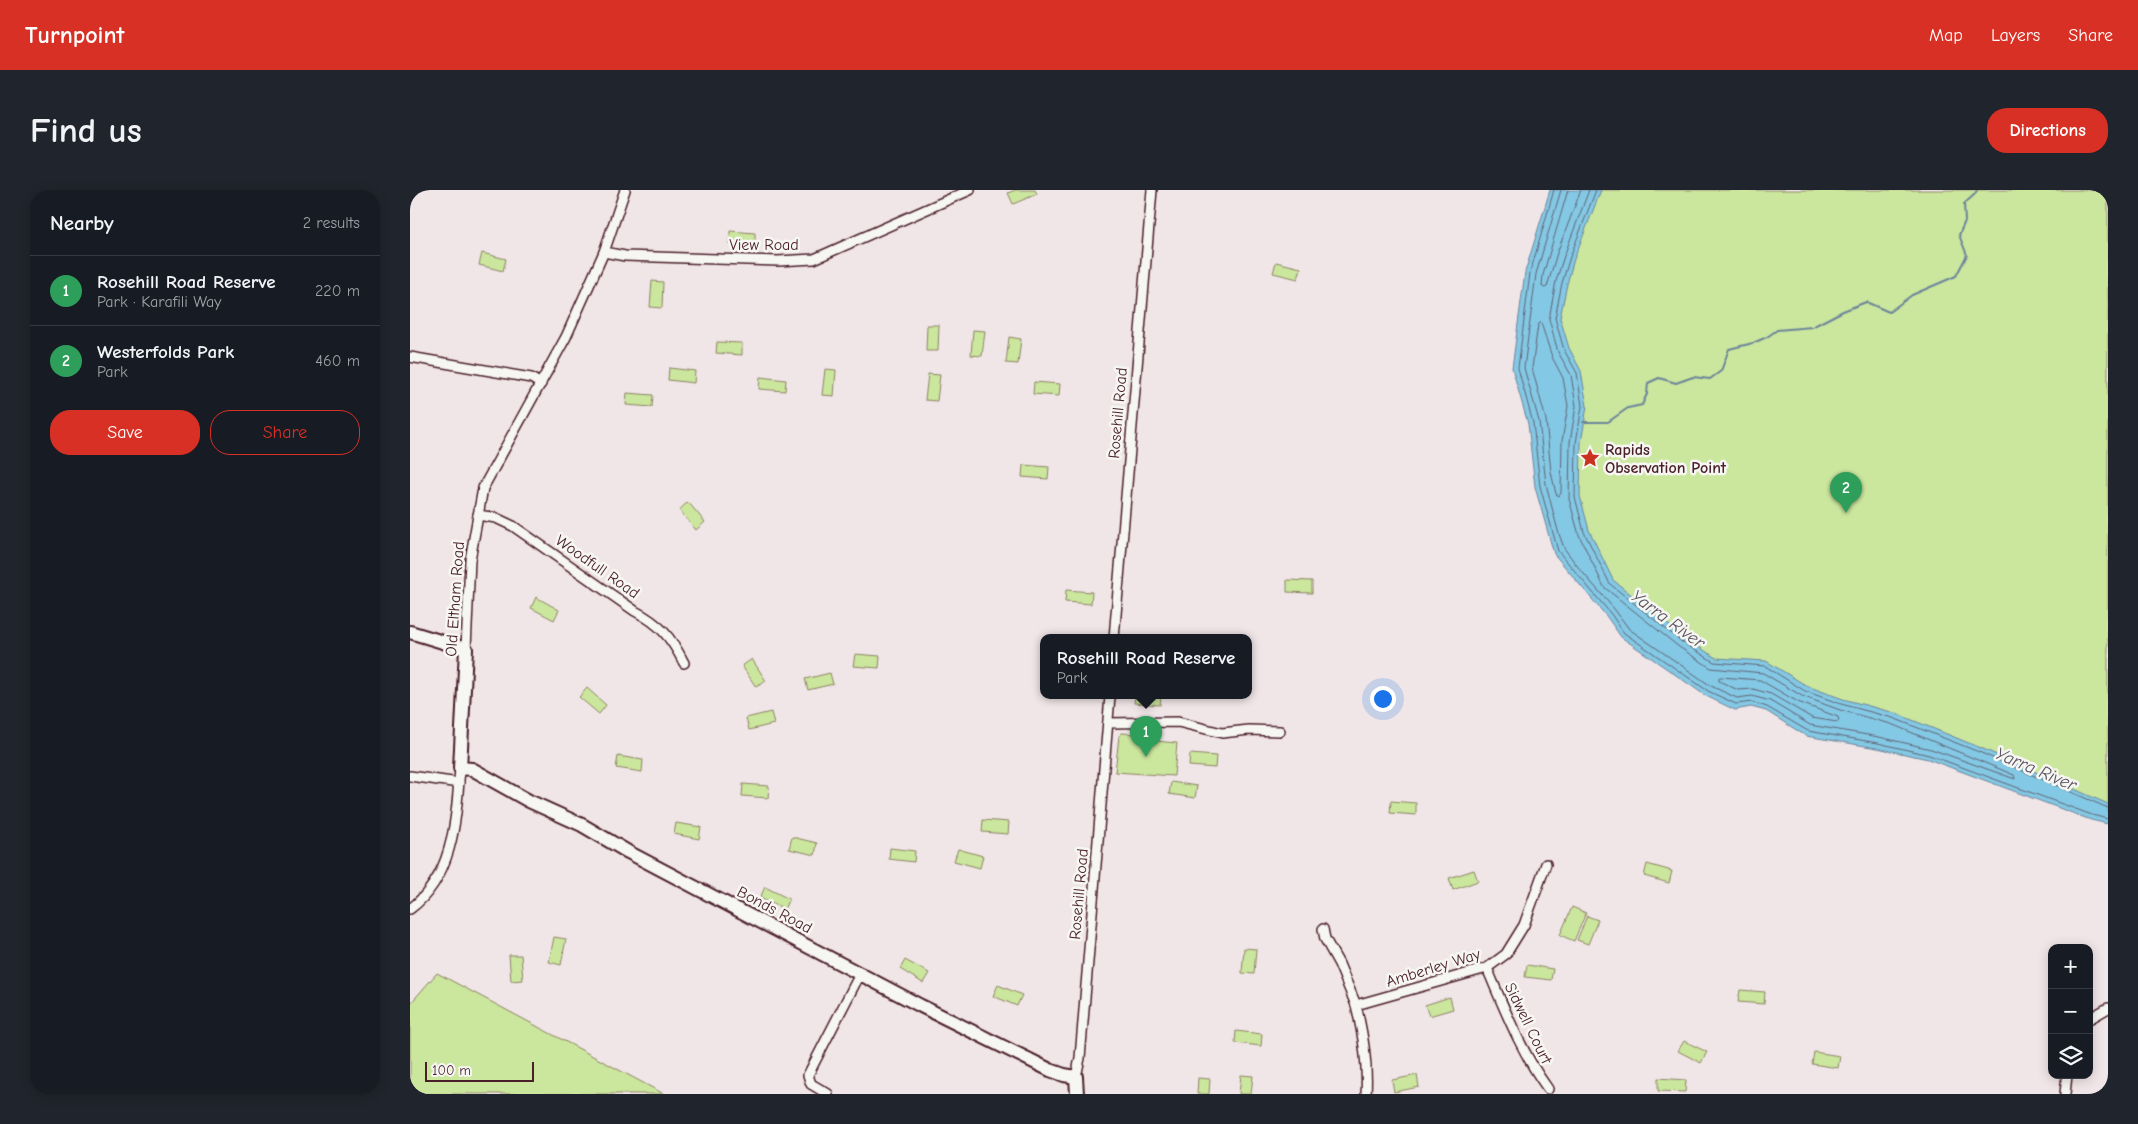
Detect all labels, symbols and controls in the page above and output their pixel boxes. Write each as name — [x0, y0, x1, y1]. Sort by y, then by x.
text: Turnpoint — [25, 21, 124, 49]
text: Map — [1929, 25, 1963, 46]
text: Layers — [1991, 25, 2040, 46]
text: Share — [2068, 25, 2113, 46]
button: Directions — [1987, 108, 2108, 153]
text: Find us — [30, 110, 142, 151]
text: Nearby — [50, 211, 114, 235]
text: 2 results — [303, 214, 360, 232]
street label: View Road — [729, 236, 799, 254]
text: Rosehill Road Reserve — [97, 271, 275, 293]
text: 1 — [63, 282, 69, 300]
text: 220 m — [315, 282, 360, 300]
text: Park · Karafili Way — [97, 293, 221, 311]
text: Westerfolds Park — [97, 341, 234, 363]
text: 2 — [62, 352, 70, 370]
text: 460 m — [315, 352, 360, 370]
text: Park — [97, 363, 128, 381]
street label: Rosehill Road — [1105, 367, 1131, 459]
button: Save — [50, 410, 200, 455]
button: Share — [210, 410, 360, 455]
place label: Rapids Observation Point — [1605, 441, 1727, 477]
place icon: Rapids Observation Point — [1579, 447, 1601, 469]
pin: 2 — [1830, 472, 1862, 513]
street label: Woodfull Road — [552, 531, 643, 602]
street label: Old Eltham Road — [442, 541, 468, 657]
water label: Yarra River — [1627, 586, 1710, 654]
popup — [1040, 634, 1252, 699]
text: Rosehill Road Reserve — [1057, 647, 1235, 669]
text: Park — [1057, 669, 1087, 687]
your location — [1370, 686, 1396, 712]
pin: 1 — [1130, 716, 1162, 757]
water label: Yarra River — [1992, 743, 2080, 796]
street label: Rosehill Road — [1066, 848, 1092, 940]
street label: Bonds Road — [734, 883, 815, 937]
map controls — [2048, 944, 2093, 1079]
button: + — [2048, 944, 2093, 989]
street label: Amberley Way — [1384, 945, 1483, 991]
street label: Sidwell Court — [1501, 980, 1556, 1067]
button: − — [2048, 989, 2093, 1034]
button: layers — [2048, 1034, 2093, 1079]
scale bar — [425, 1059, 534, 1082]
text: 100 m — [432, 1062, 471, 1079]

